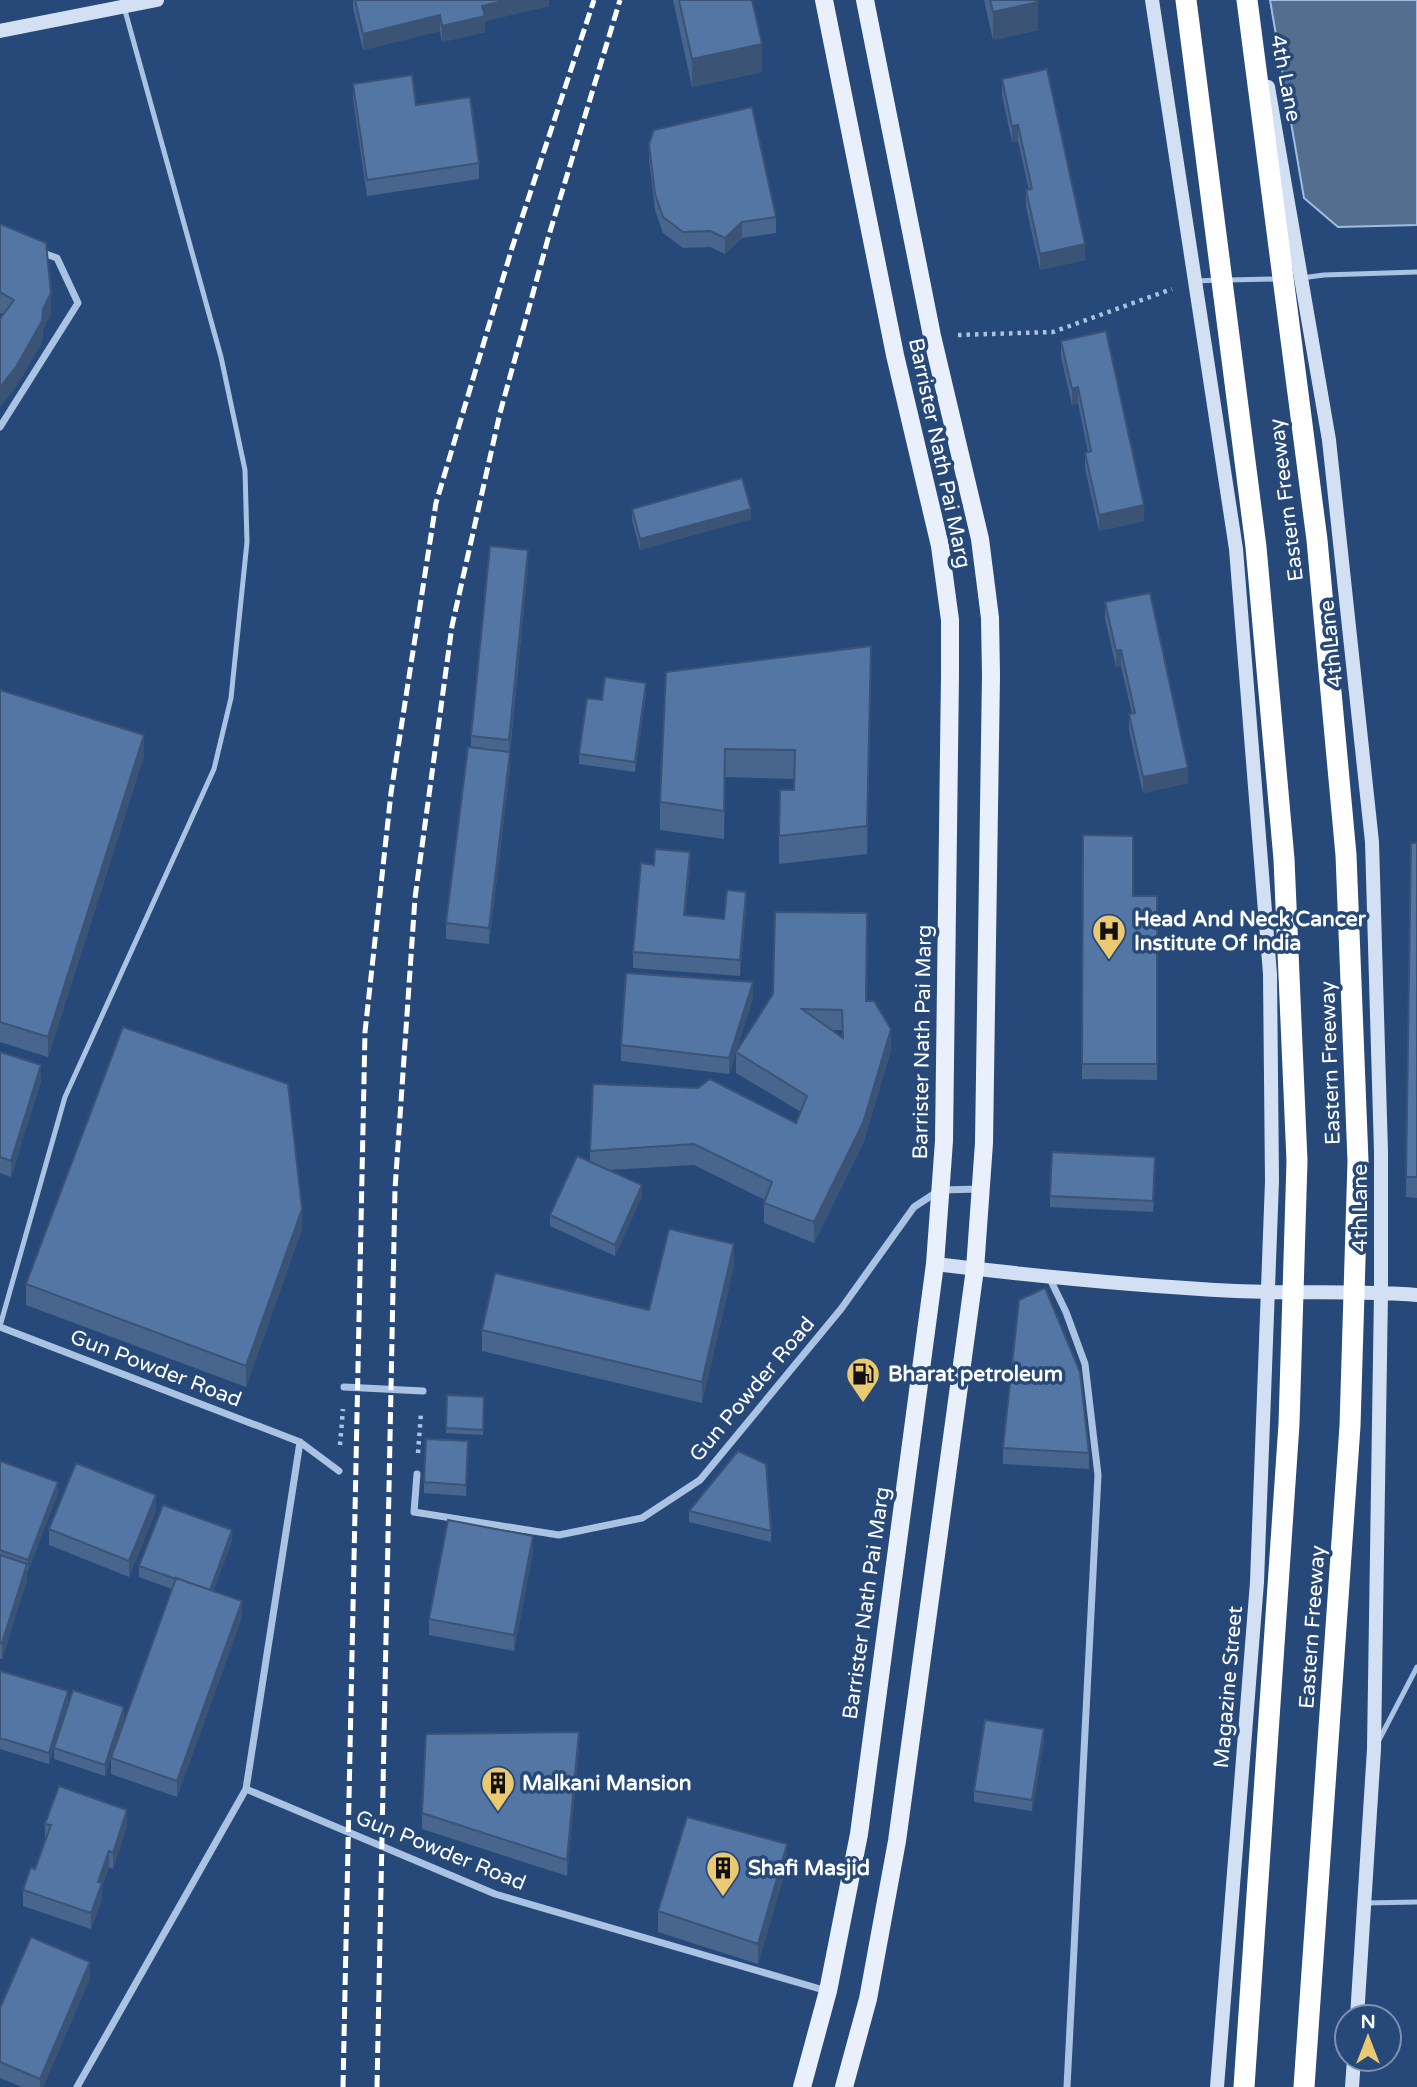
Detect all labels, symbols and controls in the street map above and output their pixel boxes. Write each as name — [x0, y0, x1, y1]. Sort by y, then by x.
street label: 4th Lane — [1265, 32, 1306, 124]
street label: Barrister Nath Pai Marg — [903, 336, 976, 571]
street label: Eastern Freeway — [1264, 417, 1309, 583]
street label: 4th Lane — [1314, 599, 1349, 689]
place label: Head And Neck Cancer Institute Of India — [1134, 907, 1367, 956]
hospital icon: Head And Neck Cancer Institute Of India — [1090, 912, 1128, 961]
street label: Barrister Nath Pai Marg — [908, 924, 937, 1160]
street label: Eastern Freeway — [1315, 981, 1346, 1145]
street label: 4th Lane — [1348, 1164, 1373, 1252]
street label: Gun Powder Road — [685, 1312, 820, 1467]
street label: Gun Powder Road — [67, 1324, 245, 1413]
fuel station icon: Bharat petroleum — [844, 1355, 882, 1404]
place label: Bharat petroleum — [888, 1362, 1063, 1387]
street label: Barrister Nath Pai Marg — [838, 1485, 895, 1721]
street label: Eastern Freeway — [1294, 1544, 1331, 1710]
street label: Magazine Street — [1209, 1605, 1248, 1769]
building icon: Malkani Mansion — [479, 1764, 517, 1813]
place label: Malkani Mansion — [522, 1771, 692, 1796]
street label: Gun Powder Road — [352, 1805, 530, 1896]
building icon: Shafi Masjid — [704, 1849, 742, 1898]
place label: Shafi Masjid — [748, 1856, 870, 1881]
north arrow — [1333, 2003, 1403, 2073]
text: N — [1360, 2011, 1376, 2033]

